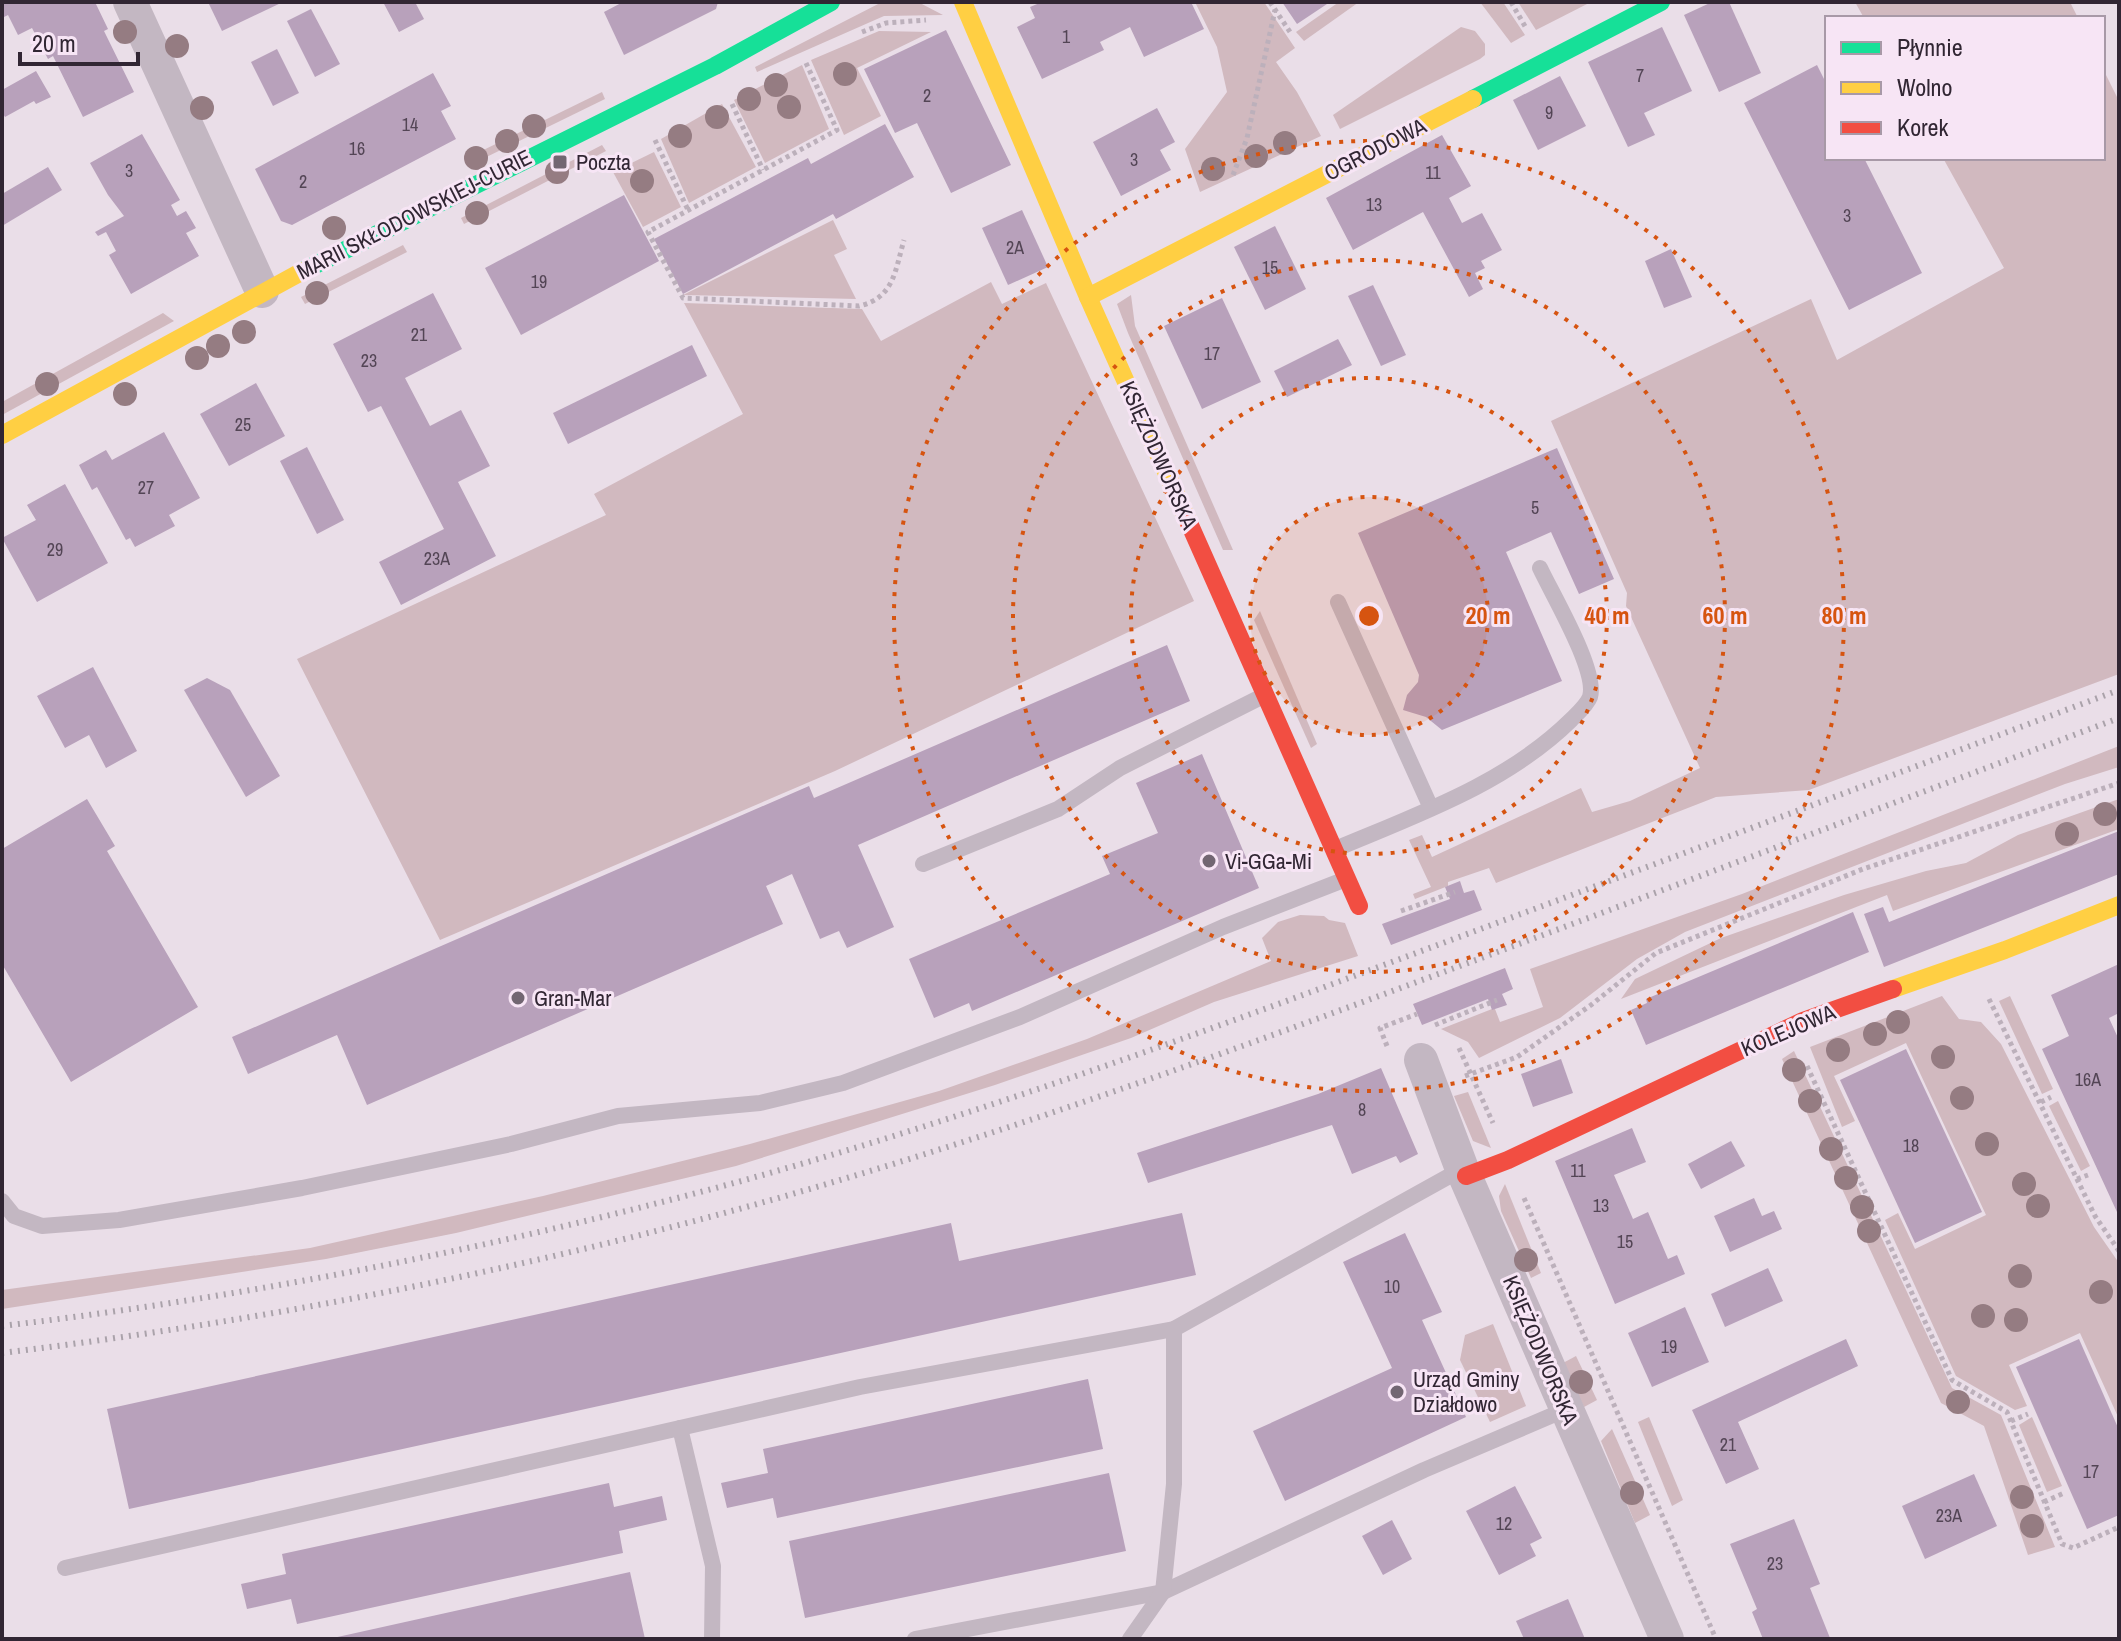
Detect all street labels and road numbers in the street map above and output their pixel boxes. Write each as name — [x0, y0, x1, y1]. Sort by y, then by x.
street label: OGRODOWA — [1319, 110, 1432, 187]
street label: MARII SKŁODOWSKIEJ-CURIE — [292, 142, 536, 286]
street label: KSIĘŻODWORSKA — [1113, 376, 1206, 535]
street label: KOLEJOWA — [1736, 996, 1841, 1063]
street label: KSIĘŻODWORSKA — [1496, 1271, 1586, 1430]

